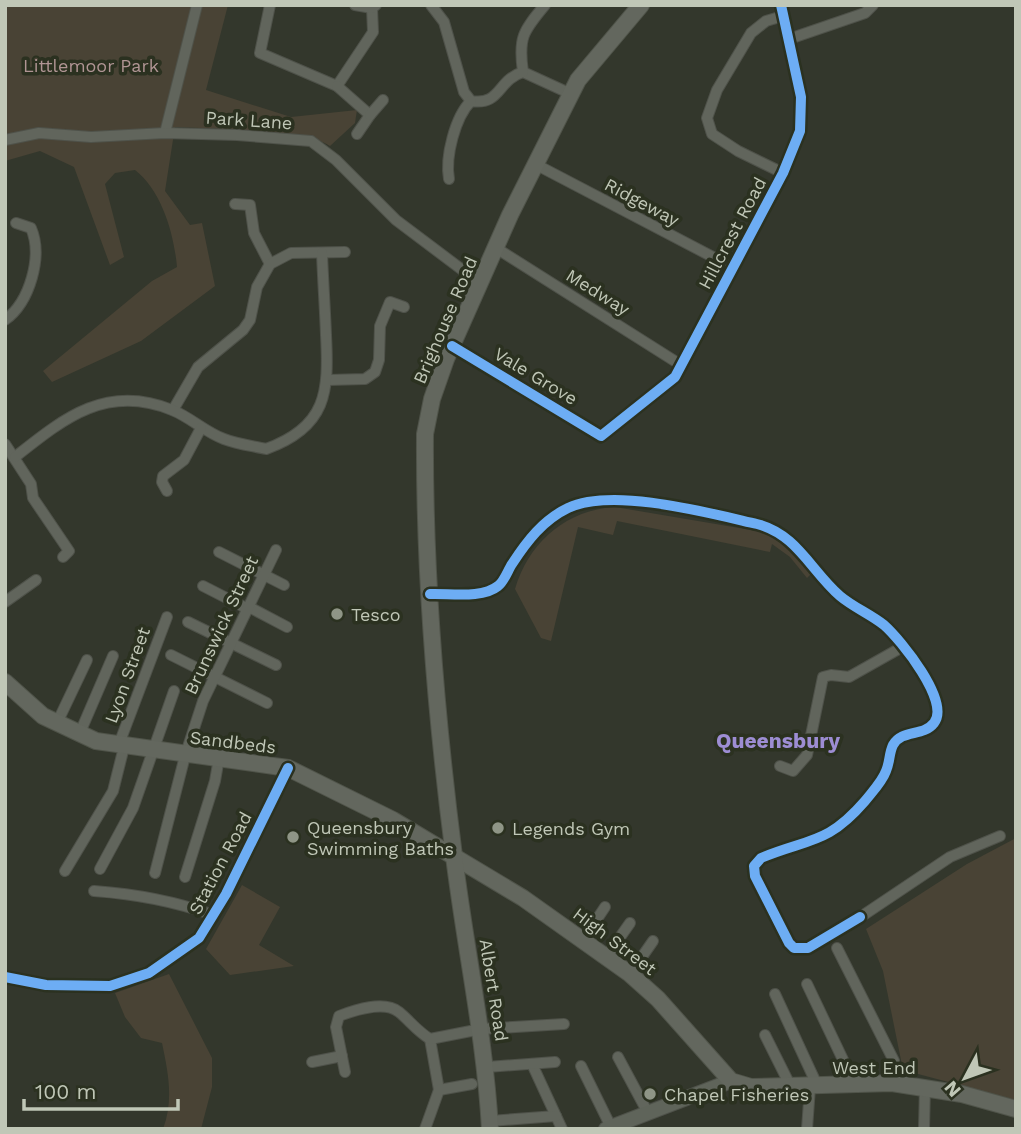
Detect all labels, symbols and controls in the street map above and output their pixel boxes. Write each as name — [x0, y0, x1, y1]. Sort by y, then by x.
park label: Littlemoor Park — [23, 55, 159, 76]
street label: Park Lane — [205, 106, 293, 134]
street label: Hillcrest Road — [694, 173, 770, 293]
street label: Ridgeway — [601, 174, 684, 231]
street label: Brighouse Road — [409, 253, 481, 387]
street label: Medway — [562, 264, 634, 320]
street label: Vale Grove — [491, 343, 581, 409]
street label: Brunswick Street — [180, 552, 262, 698]
place label: Tesco — [351, 604, 401, 625]
marker: Tesco — [329, 606, 345, 622]
street label: Lyon Street — [100, 624, 154, 726]
street label: Sandbeds — [189, 726, 277, 758]
district label: Queensbury — [716, 728, 840, 753]
street label: Station Road — [184, 808, 256, 918]
place label: Queensbury Swimming Baths — [307, 817, 454, 859]
place label: Legends Gym — [512, 818, 630, 839]
marker: Legends Gym — [490, 820, 506, 836]
marker: Queensbury Swimming Baths — [285, 829, 301, 845]
street label: High Street — [569, 903, 661, 979]
street label: Albert Road — [476, 937, 512, 1043]
north arrow — [930, 1043, 1000, 1113]
street label: West End — [832, 1057, 916, 1078]
scale bar — [24, 1068, 178, 1112]
text: N — [939, 1076, 966, 1102]
text: 100 m — [35, 1079, 97, 1104]
place label: Chapel Fisheries — [664, 1084, 809, 1105]
marker: Chapel Fisheries — [642, 1086, 658, 1102]

